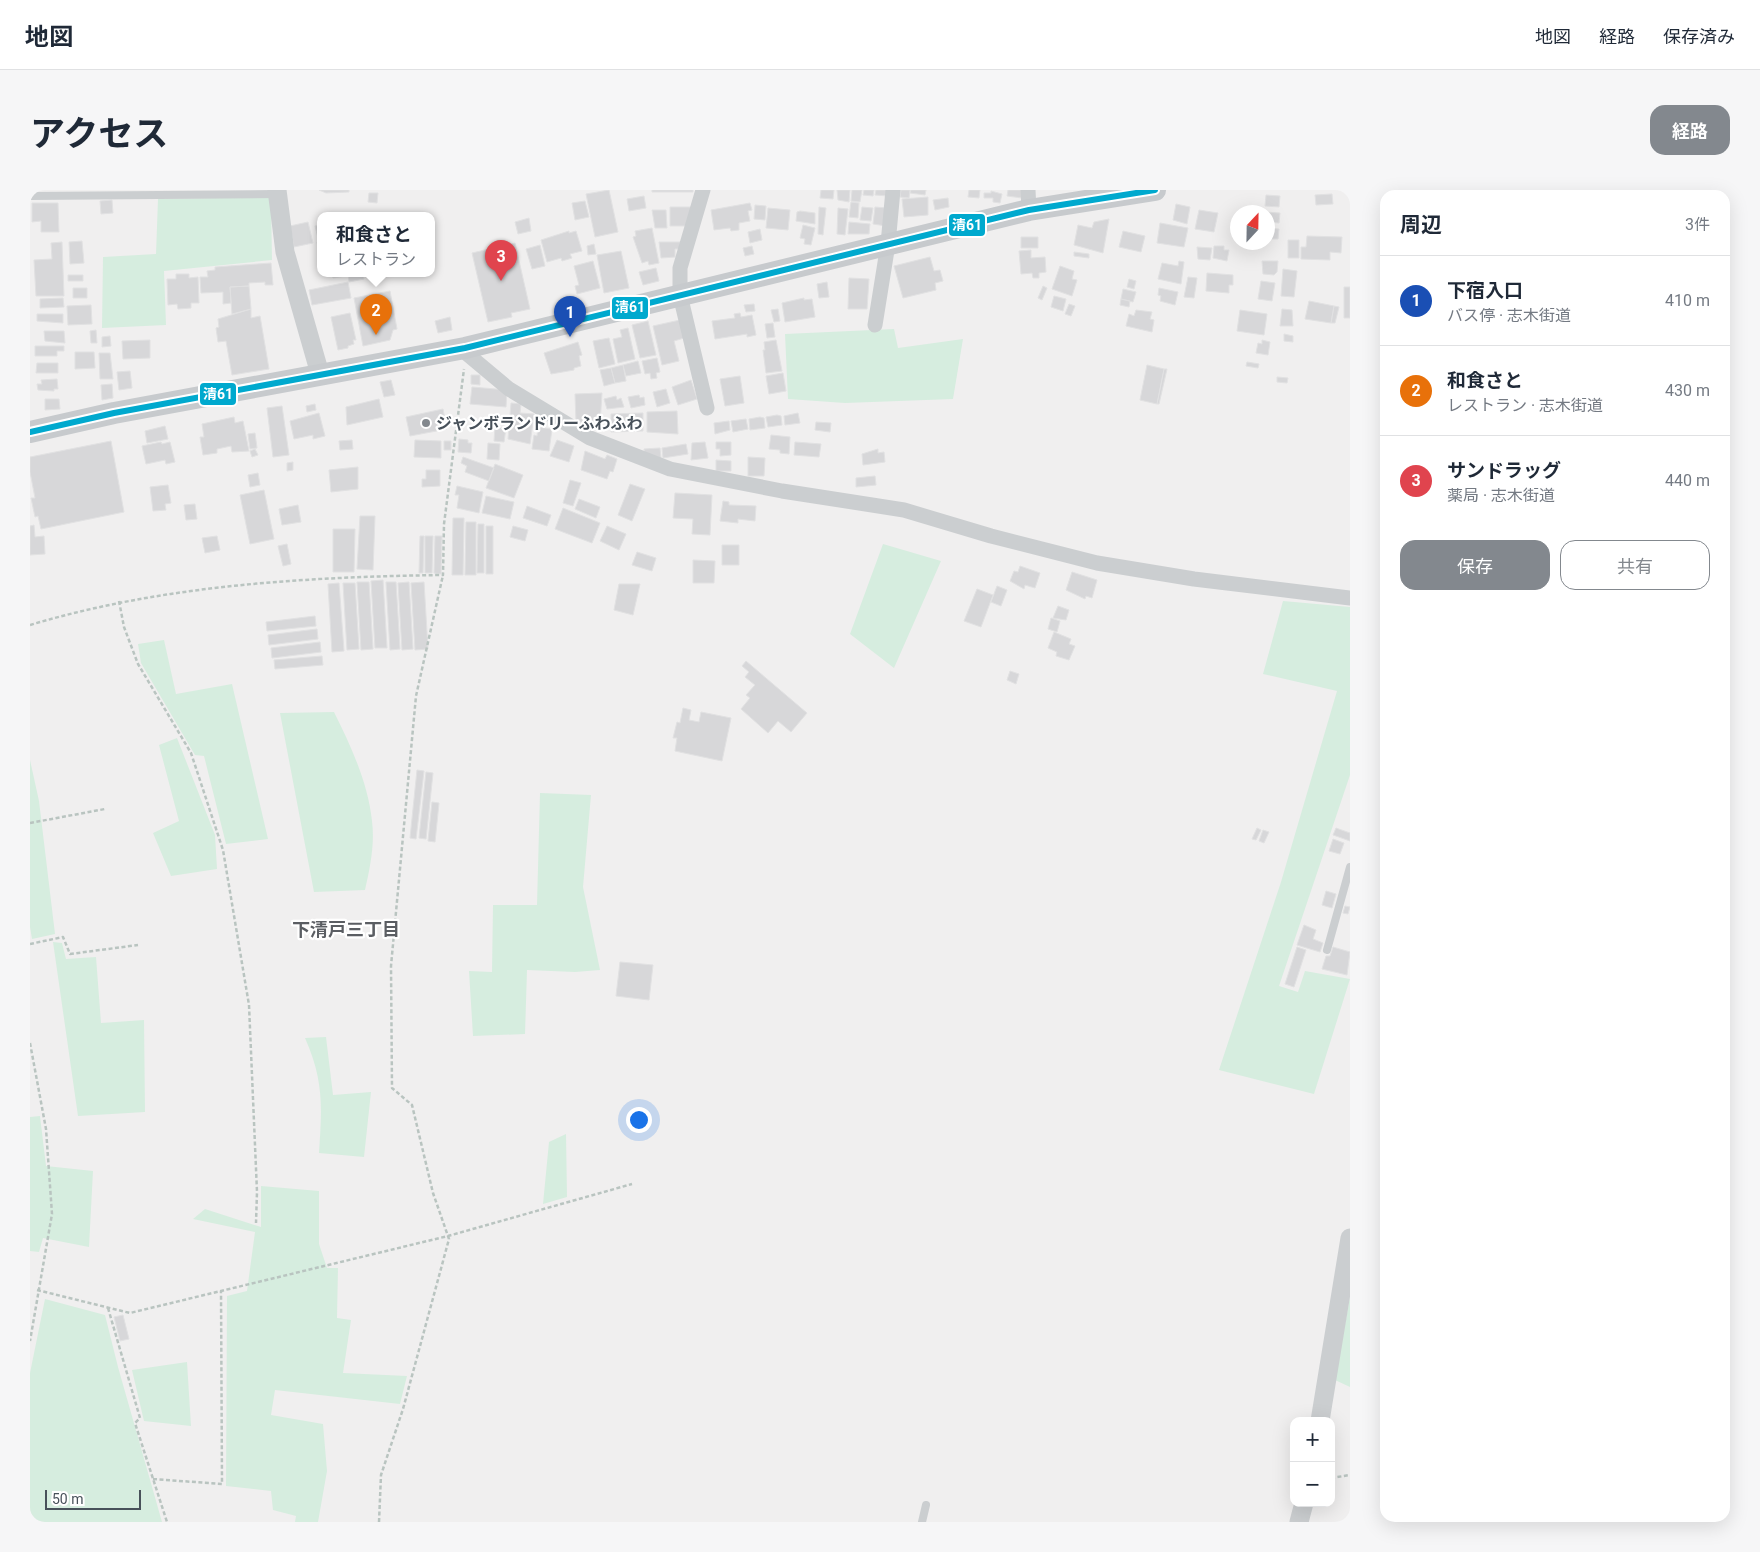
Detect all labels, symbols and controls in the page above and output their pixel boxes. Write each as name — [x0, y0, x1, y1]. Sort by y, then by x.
text: 地図 — [25, 23, 73, 51]
text: 地図 — [1535, 26, 1571, 47]
text: 経路 — [1599, 26, 1635, 47]
text: 保存済み — [1663, 26, 1735, 47]
button: 経路 — [1650, 105, 1730, 155]
text: アクセス — [30, 114, 168, 155]
north arrow — [1230, 205, 1275, 250]
popup — [317, 212, 435, 277]
line badge: 清61 — [948, 213, 986, 237]
text: 周辺 — [1400, 213, 1442, 237]
text: 3件 — [1685, 215, 1710, 234]
text: 清61 — [952, 217, 982, 233]
text: 和食さと — [336, 223, 412, 246]
pin: 3 — [485, 240, 517, 281]
text: レストラン — [336, 250, 416, 269]
text: 下宿入口 — [1447, 279, 1523, 302]
text: 1 — [1411, 291, 1421, 310]
text: 410 m — [1665, 291, 1710, 310]
pin: 2 — [360, 294, 392, 335]
pin: 1 — [554, 296, 586, 337]
line badge: 清61 — [611, 296, 649, 320]
text: 清61 — [615, 299, 645, 315]
text: バス停 · 志木街道 — [1447, 306, 1571, 325]
text: 和食さと — [1447, 369, 1523, 392]
text: 2 — [1411, 381, 1421, 400]
text: 430 m — [1665, 381, 1710, 400]
line badge: 清61 — [199, 382, 237, 406]
text: 清61 — [203, 386, 233, 402]
text: レストラン · 志木街道 — [1447, 396, 1603, 415]
place label: ジャンボランドリーふわふわ — [436, 414, 643, 433]
marker: ジャンボランドリーふわふわ — [420, 417, 432, 429]
text: サンドラッグ — [1447, 459, 1561, 482]
text: 3 — [1411, 471, 1421, 490]
text: 440 m — [1665, 471, 1710, 490]
text: 薬局 · 志木街道 — [1447, 486, 1555, 505]
button: 保存 — [1400, 540, 1550, 590]
button: 共有 — [1560, 540, 1710, 590]
district label: 下清戸三丁目 — [292, 919, 400, 940]
your location — [626, 1107, 652, 1133]
map controls — [1290, 1417, 1335, 1507]
button: + — [1290, 1417, 1335, 1462]
button: − — [1290, 1462, 1335, 1507]
scale bar — [45, 1487, 141, 1510]
text: 50 m — [52, 1491, 84, 1507]

